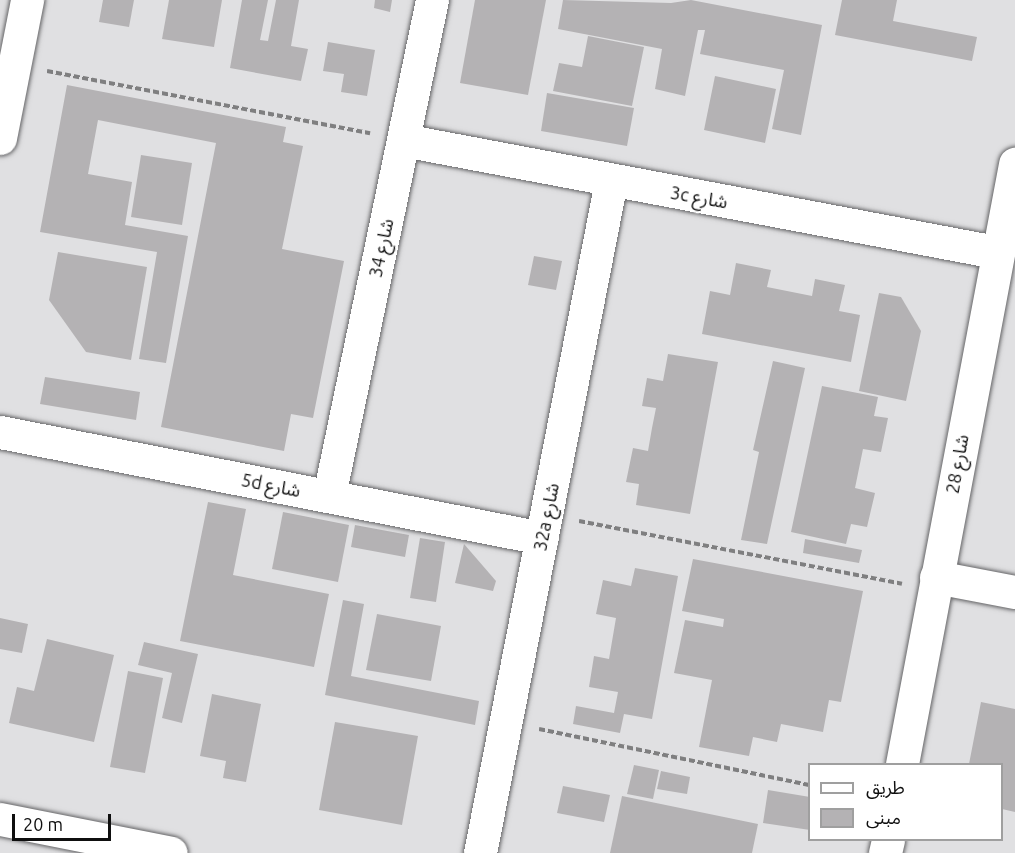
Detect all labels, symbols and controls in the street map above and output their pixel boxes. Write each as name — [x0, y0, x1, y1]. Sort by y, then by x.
street label: 3c شارع — [669, 181, 729, 213]
street label: شارع 34 — [364, 217, 398, 279]
street label: شارع 28 — [941, 433, 973, 495]
street label: 5d شارع — [240, 469, 302, 501]
street label: 32a شارع — [529, 481, 563, 553]
legend — [808, 763, 1003, 841]
text: طريق — [866, 777, 905, 797]
scale bar — [15, 802, 114, 840]
text: مبنى — [866, 807, 901, 827]
text: 20 m — [23, 814, 63, 834]

